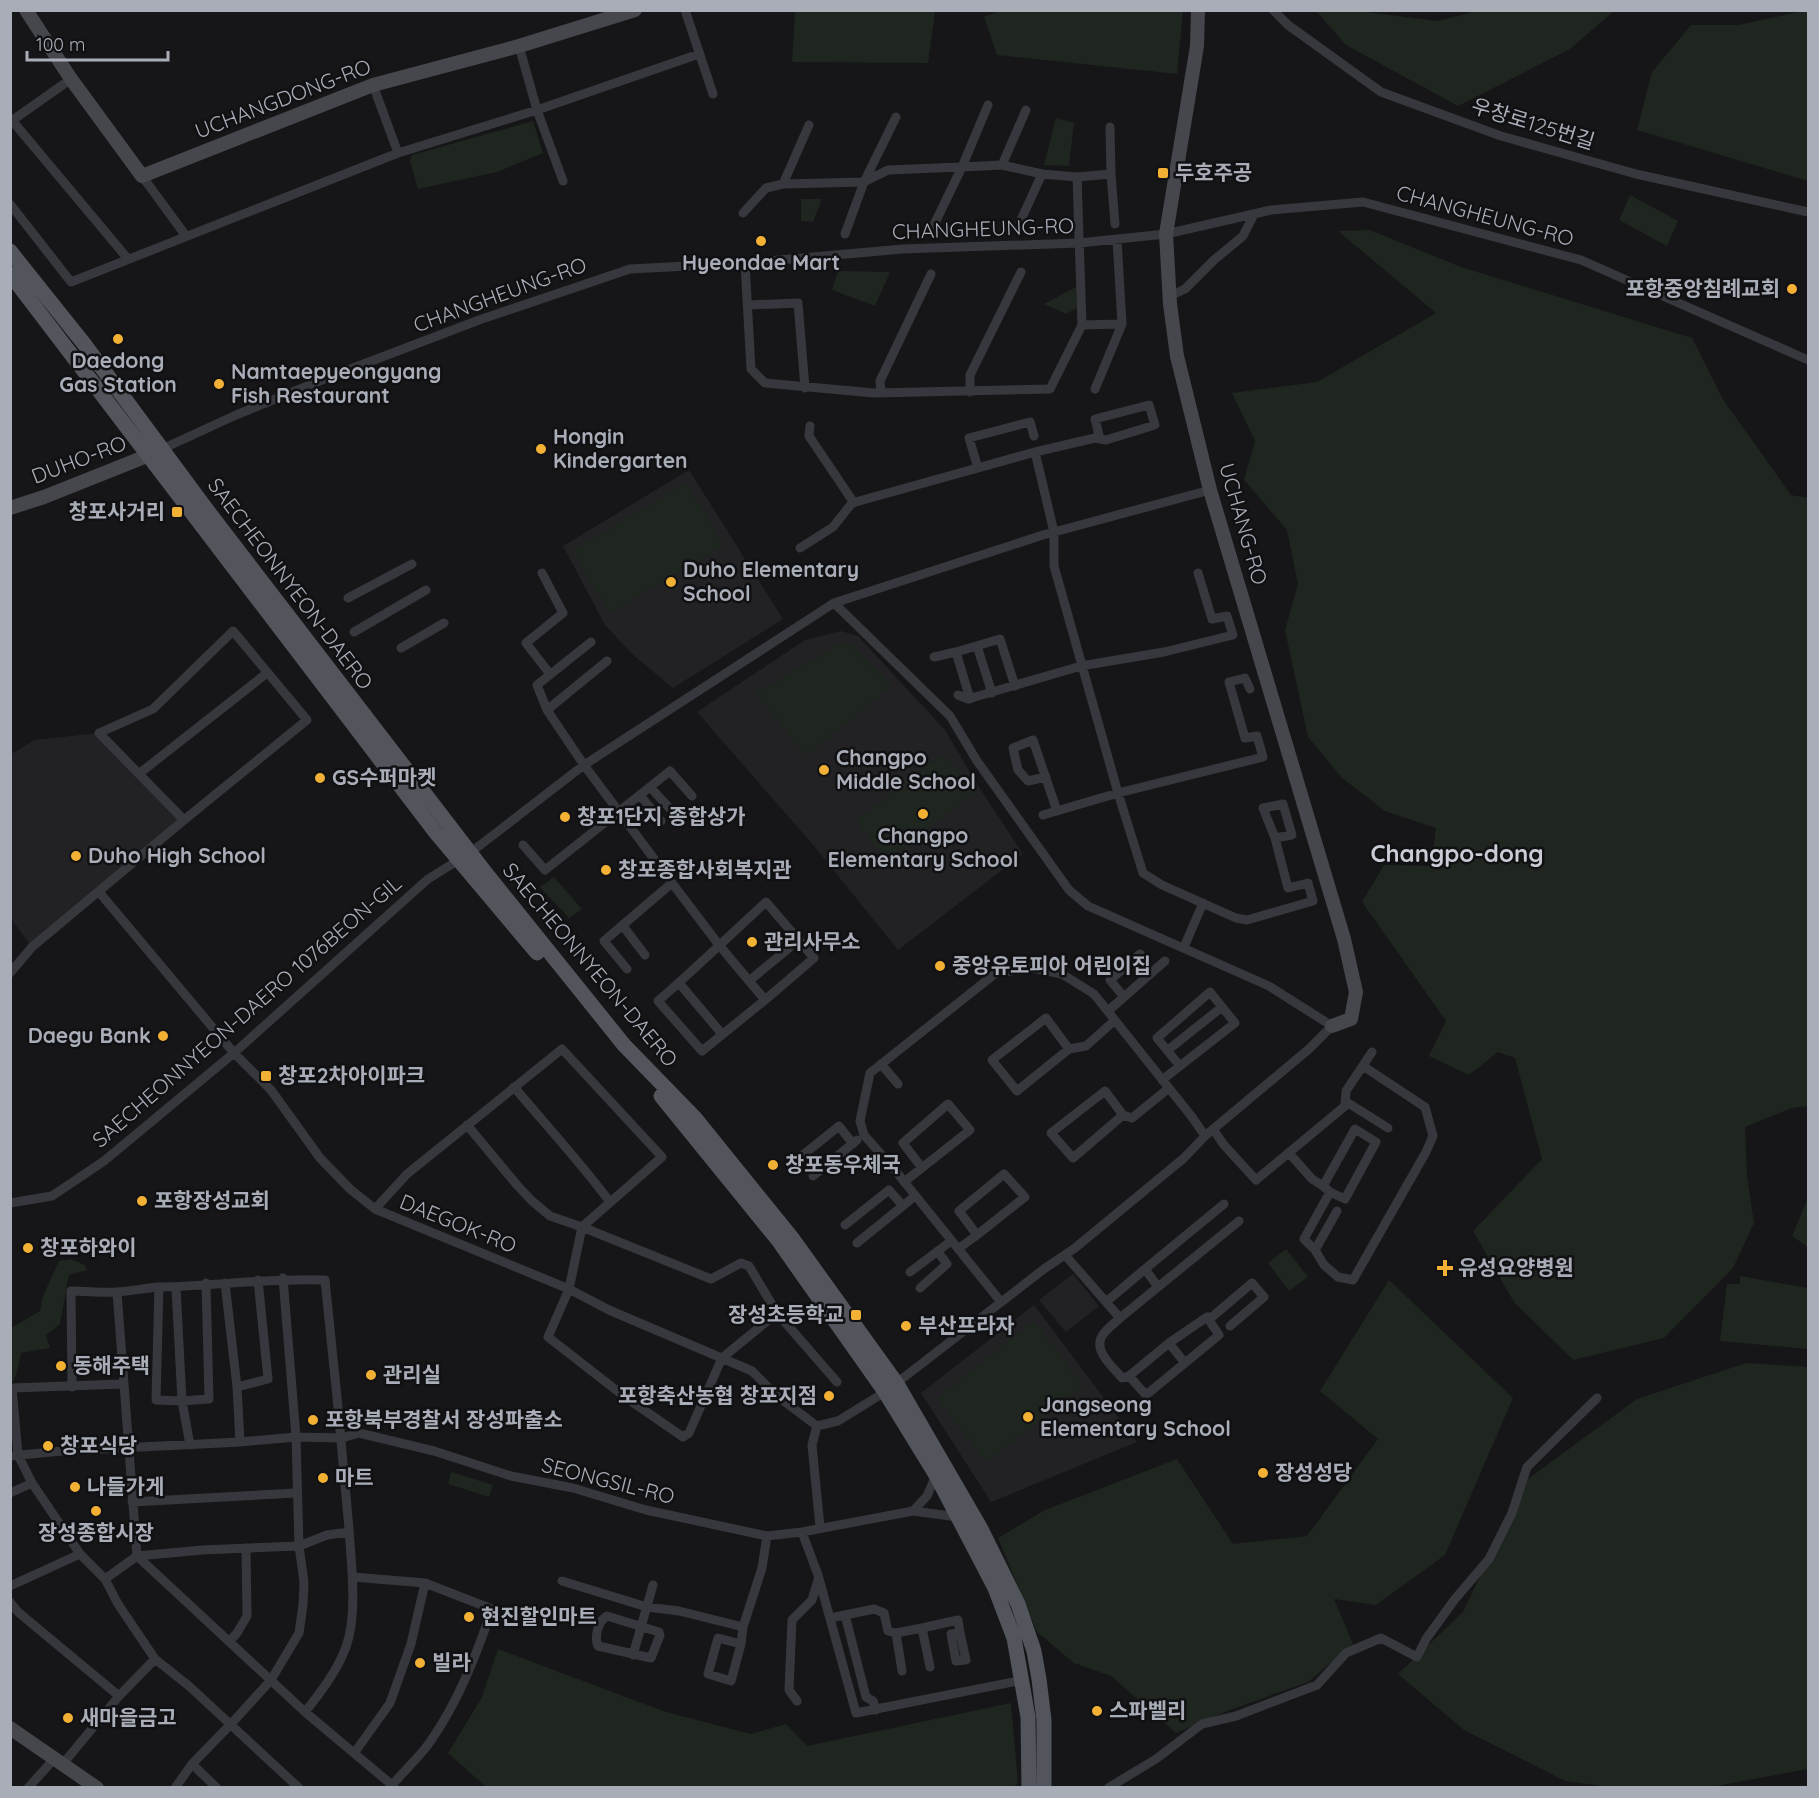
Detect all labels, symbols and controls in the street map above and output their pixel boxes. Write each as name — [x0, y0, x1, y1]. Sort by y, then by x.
scale bar — [27, 24, 168, 62]
text: 100 m — [36, 33, 85, 56]
street label: UCHANGDONG-RO — [191, 53, 374, 144]
street label: 우창로125번길 — [1469, 92, 1598, 154]
place label: 두호주공 — [1175, 159, 1252, 185]
marker: 두호주공 — [1156, 166, 1170, 180]
street label: CHANGHEUNG-RO — [1394, 179, 1577, 251]
street label: CHANGHEUNG-RO — [891, 212, 1075, 244]
marker: Hyeondae Mart — [754, 234, 768, 248]
place label: Hyeondae Mart — [682, 249, 840, 275]
street label: CHANGHEUNG-RO — [410, 251, 590, 337]
place label: 포항중앙침례교회 — [1625, 275, 1780, 301]
marker: 포항중앙침례교회 — [1785, 282, 1799, 296]
marker: Daedong Gas Station — [111, 332, 125, 346]
place label: Daedong Gas Station — [59, 347, 177, 397]
place label: Namtaepyeongyang Fish Restaurant — [231, 358, 441, 408]
marker: Namtaepyeongyang Fish Restaurant — [212, 377, 226, 391]
place label: Hongin Kindergarten — [553, 423, 688, 473]
street label: DUHO-RO — [28, 429, 130, 489]
marker: Hongin Kindergarten — [534, 442, 548, 456]
street label: UCHANG-RO — [1214, 460, 1274, 588]
street label: SAECHEONNYEON-DAERO — [203, 472, 379, 694]
place label: 창포사거리 — [68, 498, 165, 524]
marker: 창포사거리 — [170, 505, 184, 519]
place label: Duho Elementary School — [683, 556, 859, 606]
marker: Duho Elementary School — [664, 575, 678, 589]
place label: Changpo Middle School — [836, 744, 976, 794]
marker: Changpo Middle School — [817, 763, 831, 777]
place label: GS수퍼마켓 — [332, 764, 436, 790]
marker: GS수퍼마켓 — [313, 771, 327, 785]
place label: 창포1단지 종합상가 — [577, 803, 746, 829]
marker: Changpo Elementary School — [916, 807, 930, 821]
marker: 창포1단지 종합상가 — [558, 810, 572, 824]
place label: Changpo Elementary School — [828, 822, 1018, 872]
district label: Changpo-dong — [1370, 838, 1544, 868]
place label: Duho High School — [88, 842, 266, 868]
marker: Duho High School — [69, 849, 83, 863]
place label: 창포종합사회복지관 — [618, 856, 792, 882]
street label: SAECHEONNYEON-DAERO — [498, 857, 684, 1072]
marker: 창포종합사회복지관 — [599, 863, 613, 877]
street label: SAECHEONNYEON-DAERO 1076BEON-GIL — [87, 870, 406, 1153]
place label: 관리사무소 — [764, 928, 861, 954]
marker: 관리사무소 — [745, 935, 759, 949]
place label: 중앙유토피아 어린이집 — [952, 952, 1151, 978]
marker: 중앙유토피아 어린이집 — [933, 959, 947, 973]
place label: Daegu Bank — [28, 1022, 151, 1048]
marker: Daegu Bank — [156, 1029, 170, 1043]
place label: 창포2차아이파크 — [278, 1062, 425, 1088]
marker: 창포2차아이파크 — [259, 1069, 273, 1083]
place label: 창포동우체국 — [785, 1151, 901, 1177]
marker: 창포동우체국 — [766, 1158, 780, 1172]
place label: 포항장성교회 — [154, 1187, 270, 1213]
street label: DAEGOK-RO — [396, 1188, 521, 1258]
marker: 포항장성교회 — [135, 1194, 149, 1208]
place label: 창포하와이 — [40, 1234, 137, 1260]
marker: 창포하와이 — [21, 1241, 35, 1255]
place label: 유성요양병원 — [1458, 1254, 1574, 1280]
marker: 유성요양병원 — [1436, 1259, 1454, 1277]
place label: 장성초등학교 — [728, 1301, 844, 1327]
marker: 장성초등학교 — [849, 1308, 863, 1322]
place label: 부산프라자 — [918, 1312, 1015, 1338]
marker: 부산프라자 — [899, 1319, 913, 1333]
place label: 동해주택 — [73, 1352, 150, 1378]
marker: 동해주택 — [54, 1359, 68, 1373]
place label: 관리실 — [383, 1361, 441, 1387]
marker: 관리실 — [364, 1368, 378, 1382]
place label: 포항축산농협 창포지점 — [618, 1382, 817, 1408]
marker: 포항축산농협 창포지점 — [822, 1389, 836, 1403]
place label: Jangseong Elementary School — [1040, 1391, 1231, 1441]
place label: 포항북부경찰서 장성파출소 — [325, 1406, 563, 1432]
marker: Jangseong Elementary School — [1021, 1410, 1035, 1424]
marker: 포항북부경찰서 장성파출소 — [306, 1413, 320, 1427]
place label: 창포식당 — [60, 1432, 137, 1458]
marker: 창포식당 — [41, 1439, 55, 1453]
street label: SEONGSIL-RO — [539, 1451, 677, 1509]
place label: 장성성당 — [1275, 1459, 1352, 1485]
place label: 마트 — [335, 1464, 374, 1490]
marker: 장성성당 — [1256, 1466, 1270, 1480]
marker: 마트 — [316, 1471, 330, 1485]
place label: 나들가게 — [87, 1473, 164, 1499]
marker: 나들가게 — [68, 1480, 82, 1494]
marker: 장성종합시장 — [89, 1504, 103, 1518]
place label: 장성종합시장 — [38, 1519, 154, 1545]
place label: 현진할인마트 — [481, 1603, 597, 1629]
marker: 현진할인마트 — [462, 1610, 476, 1624]
place label: 빌라 — [432, 1649, 471, 1675]
marker: 빌라 — [413, 1656, 427, 1670]
place label: 스파벨리 — [1109, 1697, 1186, 1723]
place label: 새마을금고 — [80, 1704, 177, 1730]
marker: 스파벨리 — [1090, 1704, 1104, 1718]
marker: 새마을금고 — [61, 1711, 75, 1725]

